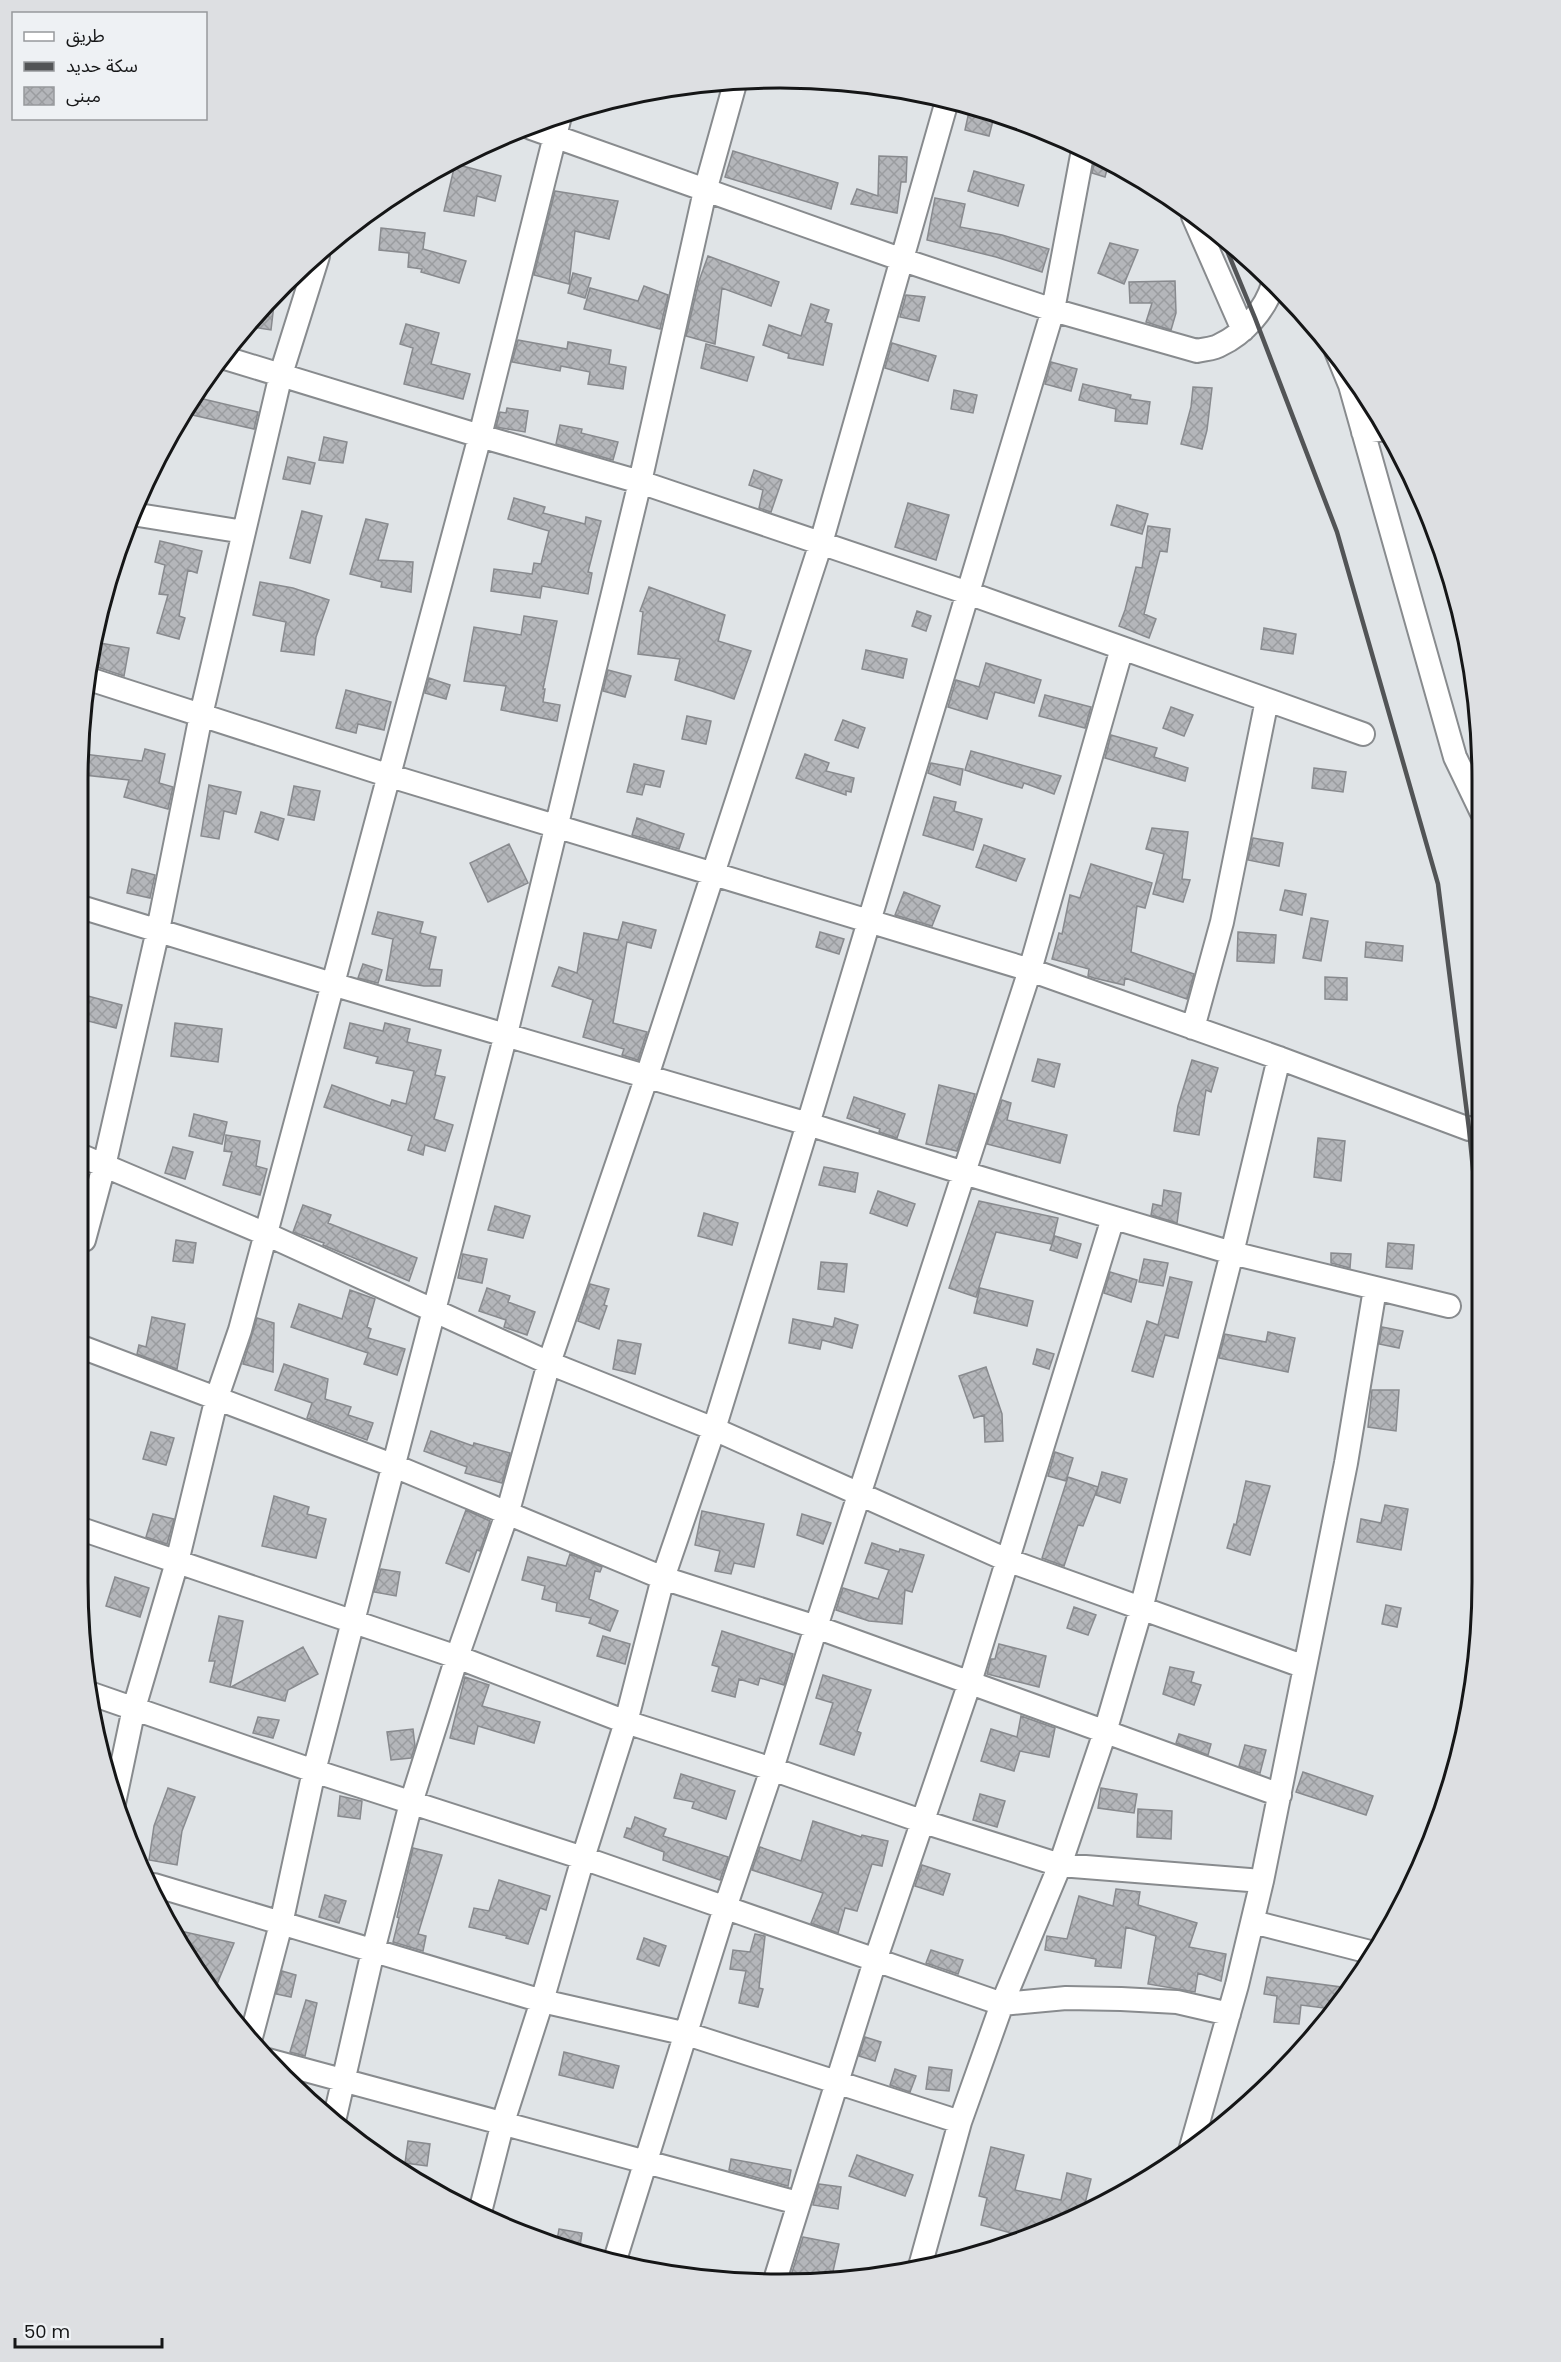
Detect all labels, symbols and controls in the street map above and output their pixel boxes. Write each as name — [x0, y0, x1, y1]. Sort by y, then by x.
legend — [12, 12, 207, 120]
text: طريق — [66, 23, 105, 48]
text: سكة حديد — [66, 53, 138, 78]
text: مبنى — [66, 83, 101, 108]
scale bar — [15, 2311, 162, 2349]
text: 50 m — [24, 2319, 70, 2344]

